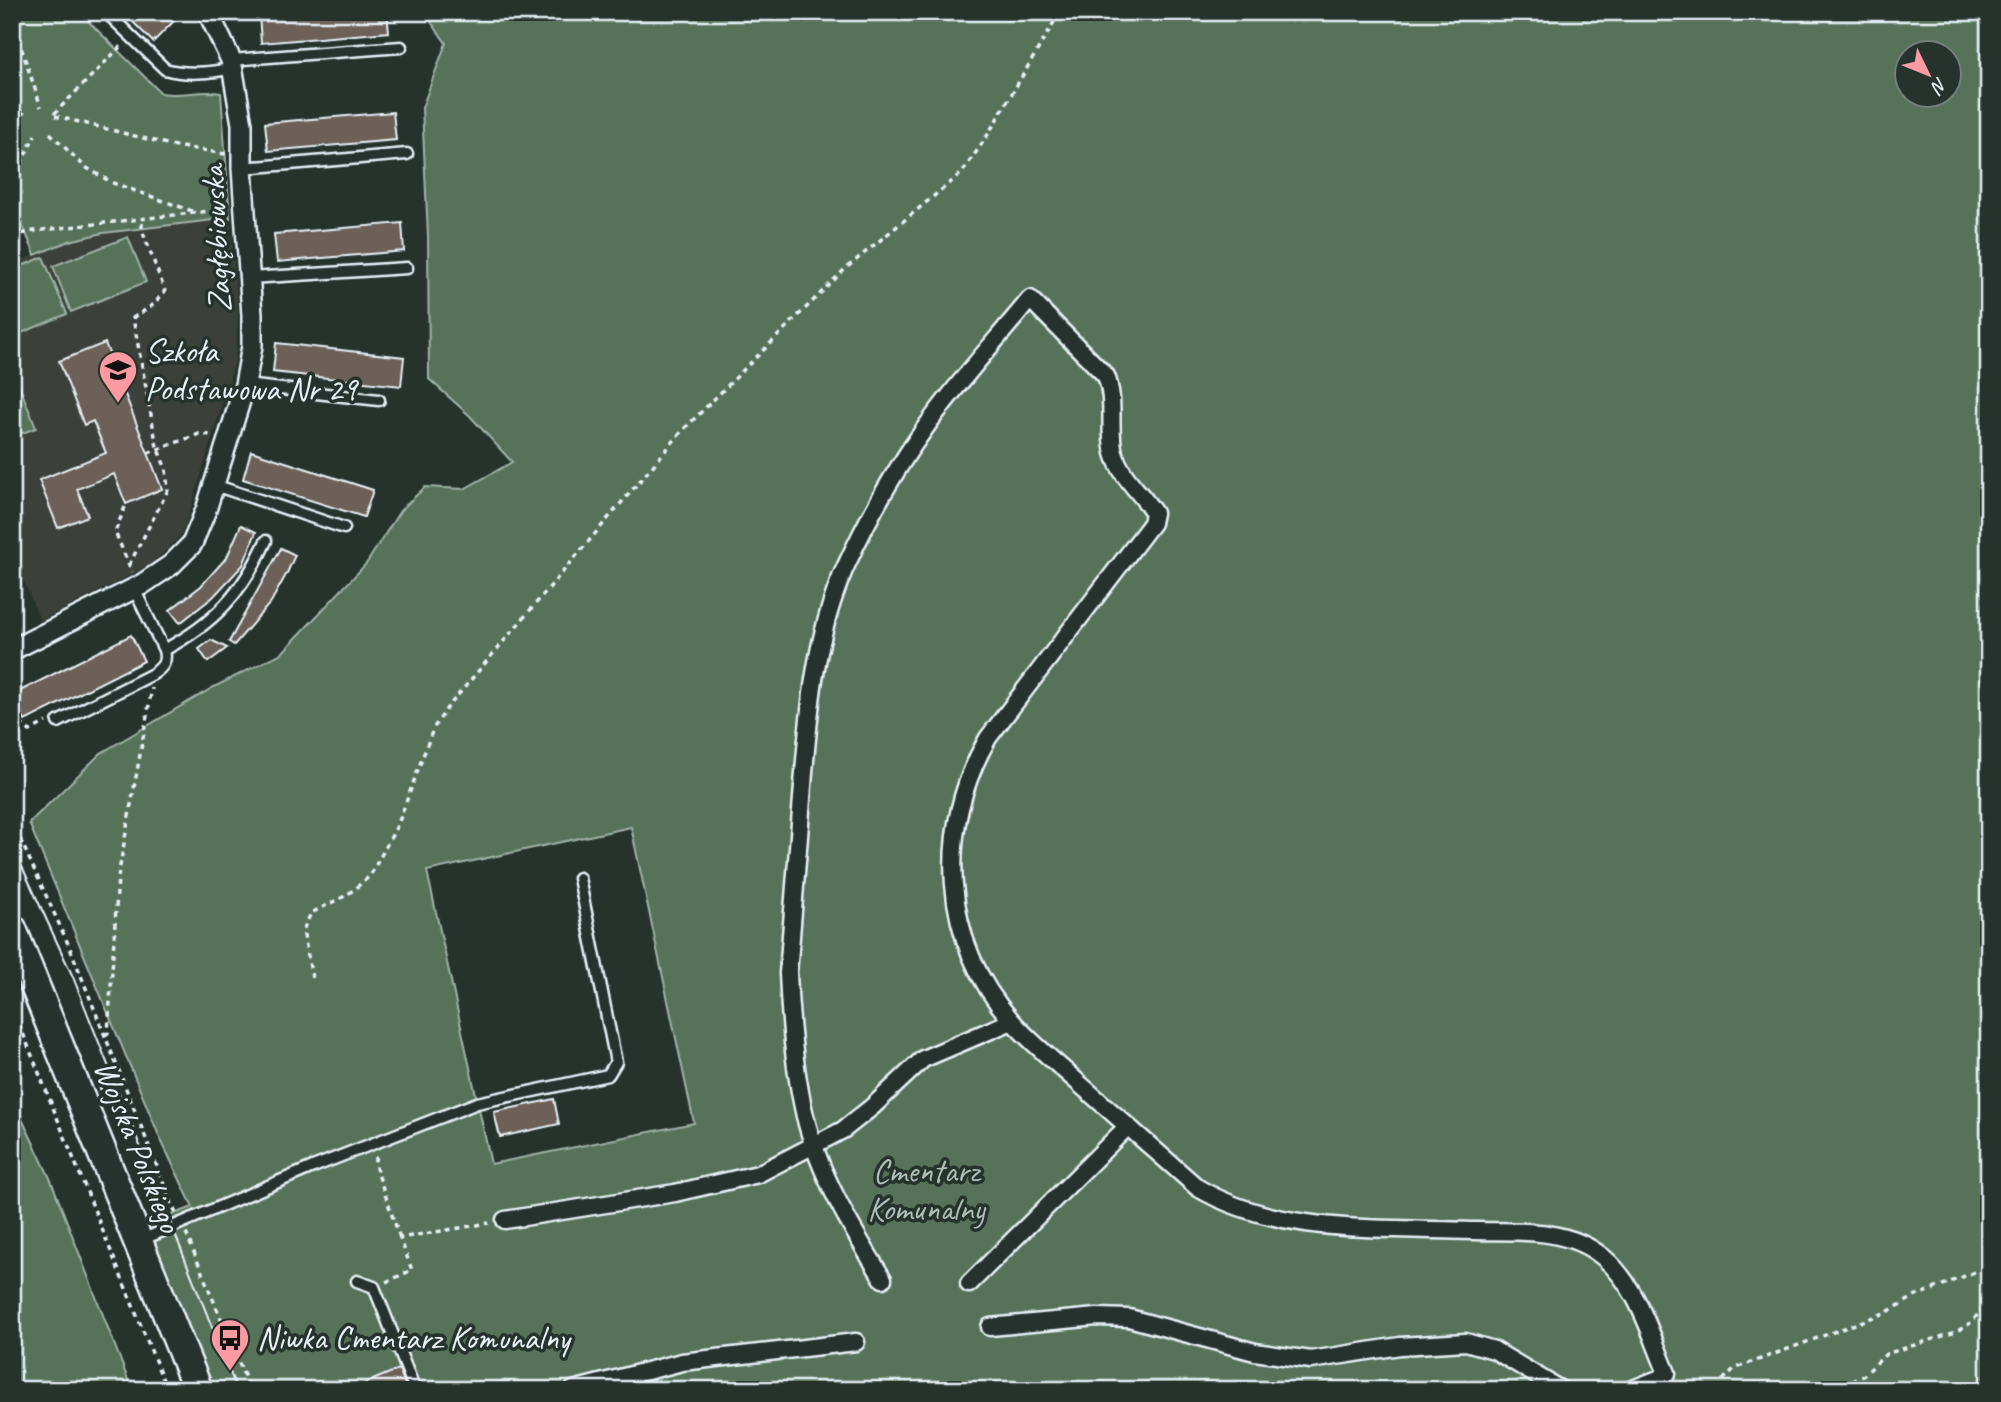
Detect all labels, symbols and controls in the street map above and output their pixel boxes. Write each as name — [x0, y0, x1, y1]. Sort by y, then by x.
north arrow — [1892, 38, 1962, 108]
text: N — [1925, 72, 1952, 100]
street label: Zagłębiowska — [191, 162, 241, 313]
place label: Szkoła Podstawowa Nr 29 — [145, 330, 360, 410]
school or university icon: Szkoła Podstawowa Nr 29 — [97, 349, 139, 404]
street label: Wojska Polskiego — [85, 1054, 192, 1239]
park label: Cmentarz Komunalny — [867, 1150, 987, 1230]
bus stop icon: Niwka Cmentarz Komunalny — [209, 1317, 251, 1372]
place label: Niwka Cmentarz Komunalny — [257, 1317, 572, 1359]

